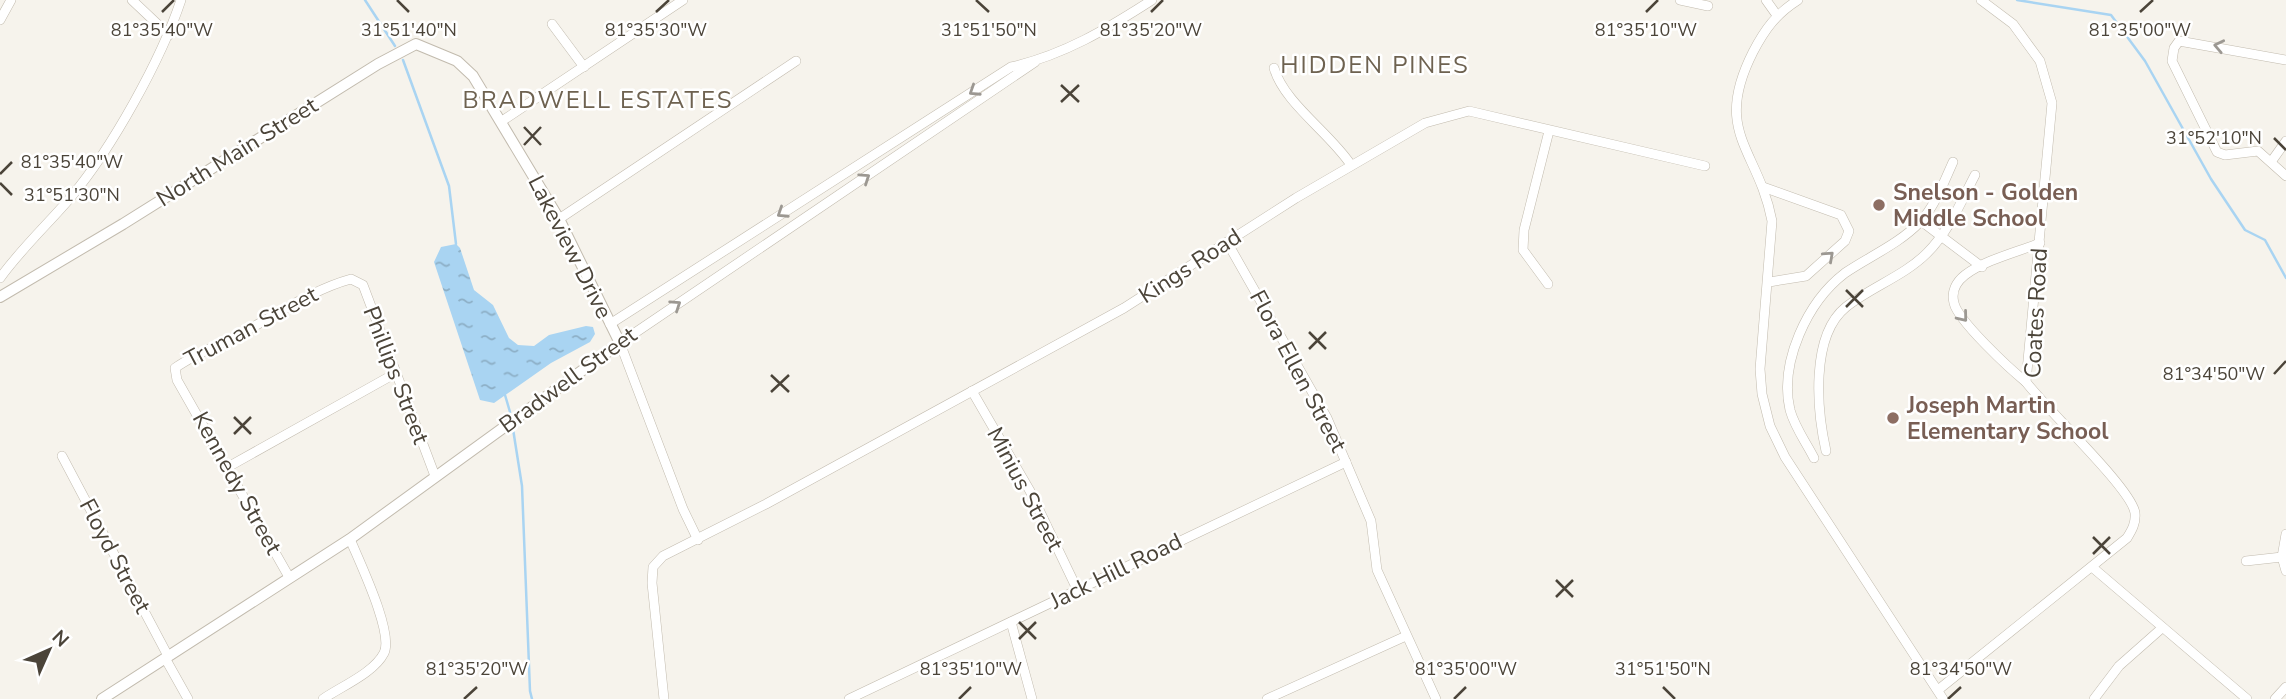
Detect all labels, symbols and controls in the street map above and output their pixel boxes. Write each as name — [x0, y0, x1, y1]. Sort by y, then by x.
text: 81°35'40"W — [111, 18, 213, 42]
text: 31°51'40"N — [361, 18, 457, 42]
text: 81°35'30"W — [605, 18, 707, 42]
text: 31°51'50"N — [941, 18, 1037, 42]
text: 81°35'20"W — [1100, 18, 1202, 42]
text: 81°35'10"W — [1595, 18, 1697, 42]
text: 81°35'00"W — [2089, 18, 2191, 42]
one-way arrow — [2213, 40, 2225, 55]
district label: HIDDEN PINES — [1280, 49, 1470, 81]
one-way arrow — [969, 82, 982, 95]
district label: BRADWELL ESTATES — [463, 84, 733, 116]
street label: North Main Street — [151, 89, 324, 214]
text: 31°52'10"N — [2166, 126, 2262, 150]
text: 81°35'40"W — [21, 150, 123, 174]
street label: Lakeview Drive — [521, 170, 619, 324]
one-way arrow — [857, 174, 870, 186]
place label: Snelson - Golden Middle School — [1893, 177, 2078, 234]
text: 31°51'30"N — [24, 183, 120, 207]
marker: Snelson - Golden Middle School — [1871, 197, 1887, 213]
one-way arrow — [777, 205, 790, 218]
street label: Kings Road — [1133, 221, 1247, 311]
street label: Coates Road — [2017, 247, 2055, 379]
one-way arrow — [1820, 252, 1833, 264]
street label: Truman Street — [179, 278, 324, 375]
street label: Flora Ellen Street — [1242, 285, 1354, 458]
one-way arrow — [668, 300, 681, 313]
street label: Phillips Street — [356, 302, 437, 449]
one-way arrow — [1955, 309, 1967, 322]
street label: Bradwell Street — [493, 319, 644, 440]
text: 81°34'50"W — [2163, 362, 2265, 386]
place label: Joseph Martin Elementary School — [1906, 390, 2109, 447]
street label: Kennedy Street — [185, 406, 289, 561]
marker: Joseph Martin Elementary School — [1885, 410, 1901, 426]
street label: Minius Street — [979, 422, 1071, 557]
street label: Floyd Street — [72, 493, 159, 620]
street label: Jack Hill Road — [1044, 526, 1187, 617]
north arrow — [14, 615, 84, 685]
text: N — [46, 624, 75, 653]
text: 81°35'20"W — [426, 657, 528, 681]
text: 81°35'10"W — [920, 657, 1022, 681]
text: 81°35'00"W — [1415, 657, 1517, 681]
text: 31°51'50"N — [1615, 657, 1711, 681]
text: 81°34'50"W — [1910, 657, 2012, 681]

